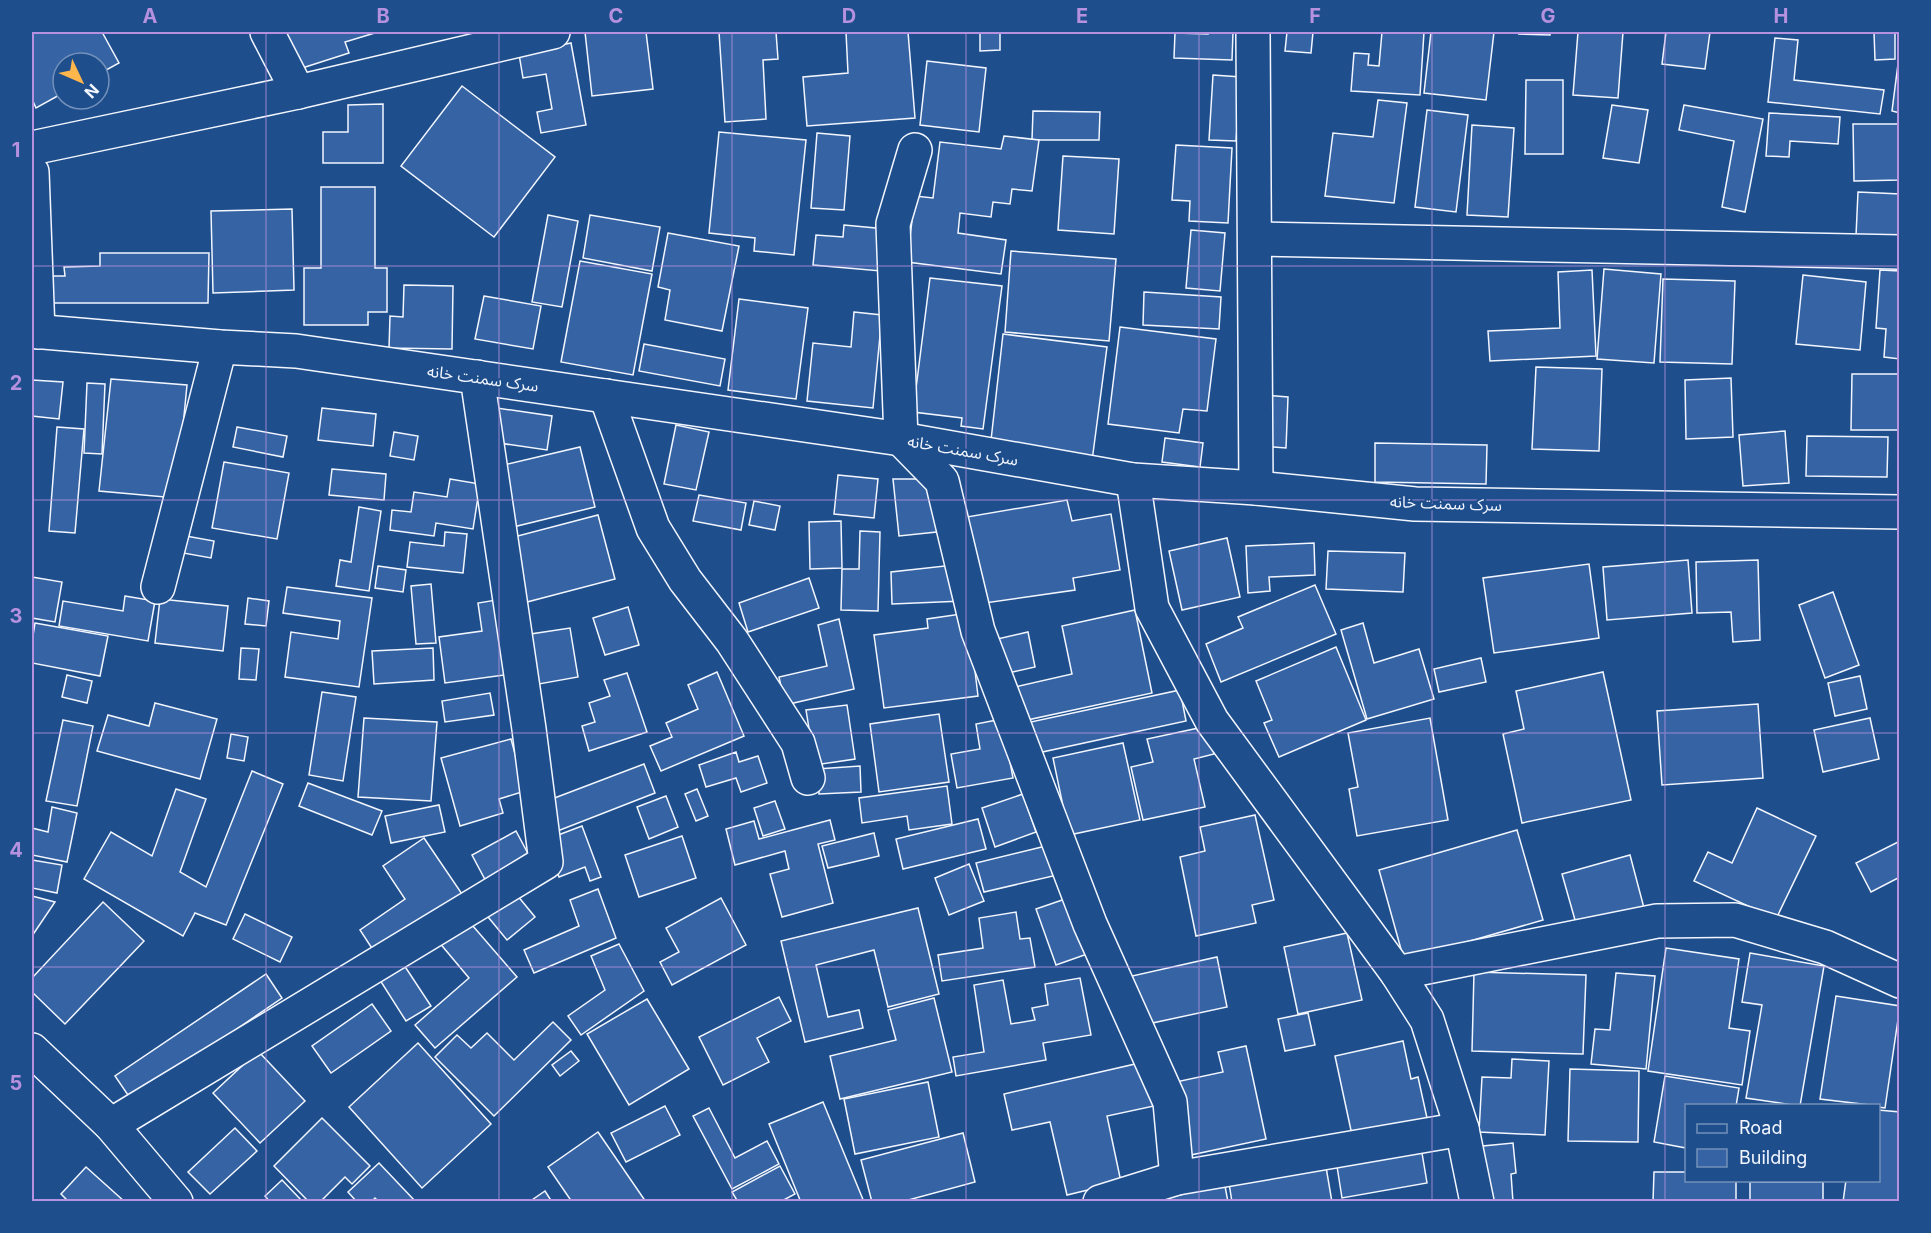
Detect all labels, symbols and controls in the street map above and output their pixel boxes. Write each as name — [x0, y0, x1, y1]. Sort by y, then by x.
text: A — [143, 4, 158, 28]
text: B — [376, 4, 390, 28]
text: C — [609, 4, 623, 28]
text: D — [842, 4, 856, 28]
text: E — [1076, 4, 1088, 28]
text: F — [1309, 4, 1321, 28]
text: G — [1540, 4, 1556, 28]
text: H — [1774, 4, 1788, 28]
north arrow — [51, 51, 111, 111]
text: N — [80, 80, 103, 103]
text: 1 — [12, 138, 20, 162]
street label: سرک سمنت خانه — [426, 360, 540, 396]
text: 2 — [10, 371, 22, 395]
street label: سرک سمنت خانه — [906, 430, 1020, 470]
street label: سرک سمنت خانه — [1390, 491, 1502, 515]
text: 3 — [10, 604, 22, 628]
text: 4 — [9, 838, 23, 862]
text: 5 — [10, 1071, 22, 1095]
legend — [1685, 1104, 1880, 1182]
text: Road — [1739, 1117, 1782, 1138]
text: Building — [1739, 1147, 1807, 1168]

